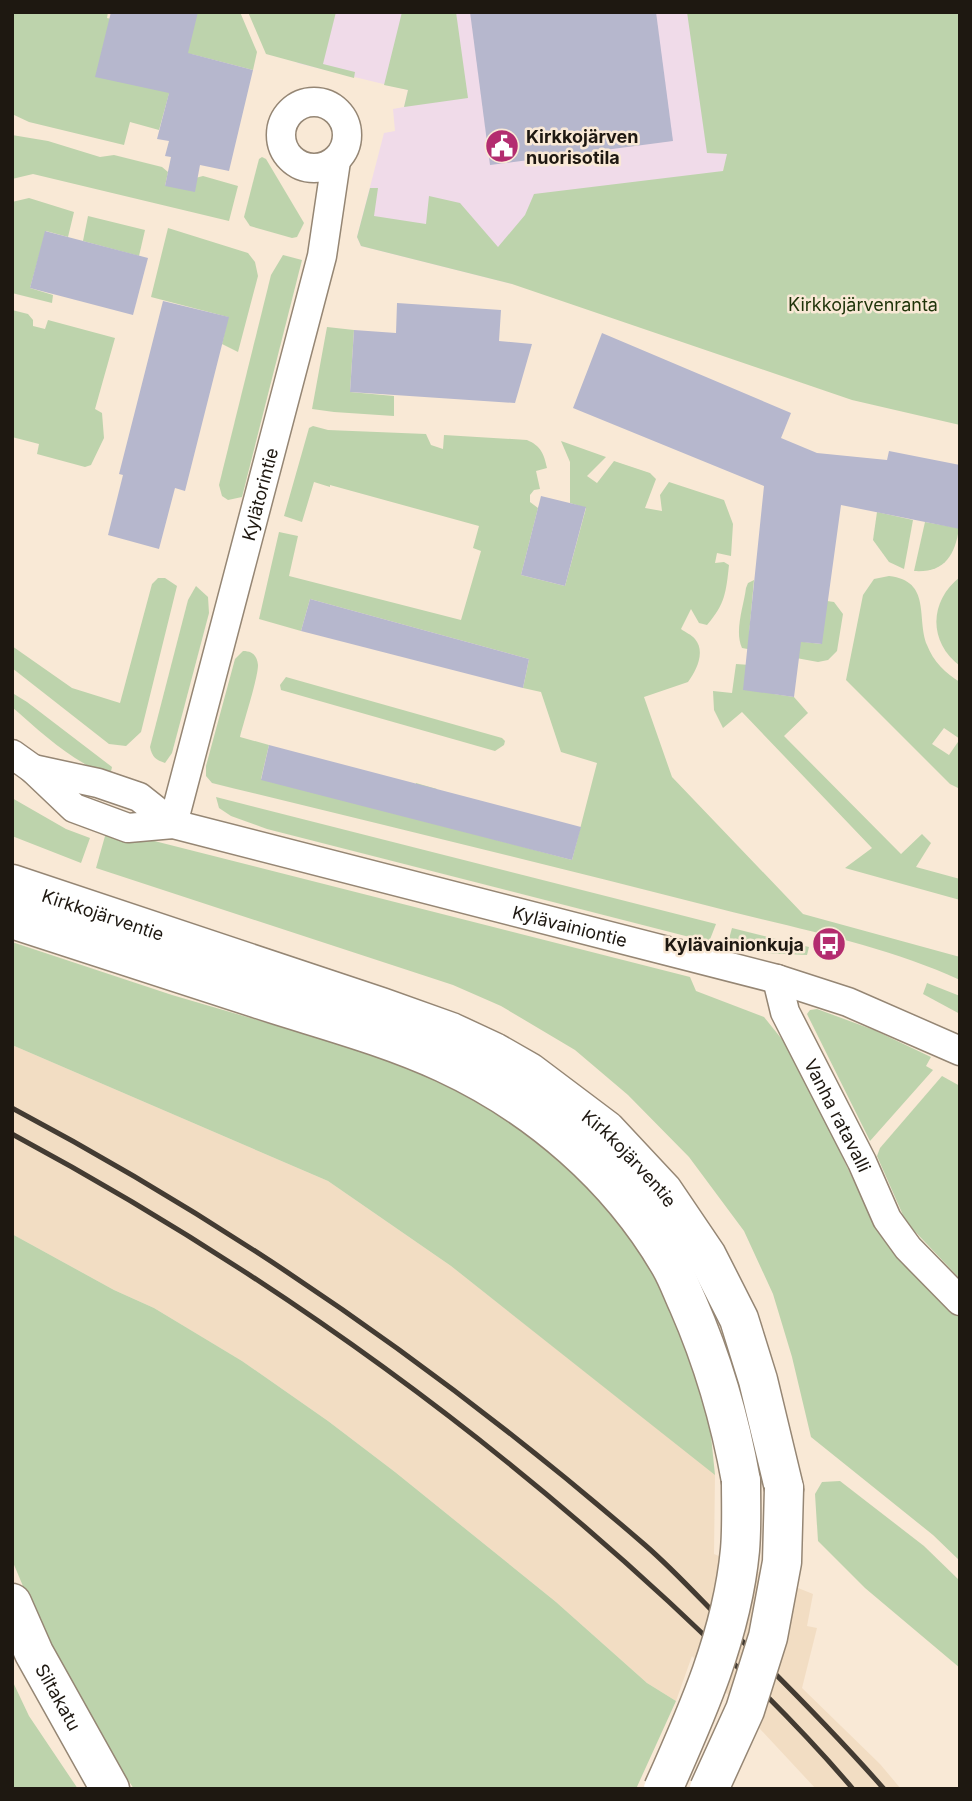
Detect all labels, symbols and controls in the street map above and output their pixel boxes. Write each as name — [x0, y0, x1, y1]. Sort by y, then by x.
place label: Kirkkojärven nuorisotila — [526, 126, 638, 168]
public building icon: Kirkkojärven nuorisotila — [483, 127, 521, 165]
park label: Kirkkojärvenranta — [788, 294, 938, 315]
street label: Kylätorintie — [237, 445, 282, 543]
street label: Kirkkojärventie — [39, 884, 167, 944]
street label: Kylävainiontie — [510, 901, 629, 951]
bus stop icon: Kylävainionkuja — [810, 925, 848, 963]
place label: Kylävainionkuja — [665, 934, 804, 955]
street label: Vanha ratavalli — [800, 1055, 875, 1175]
street label: Kirkkojärventie — [578, 1105, 681, 1211]
street label: Siltakatu — [32, 1660, 86, 1734]

